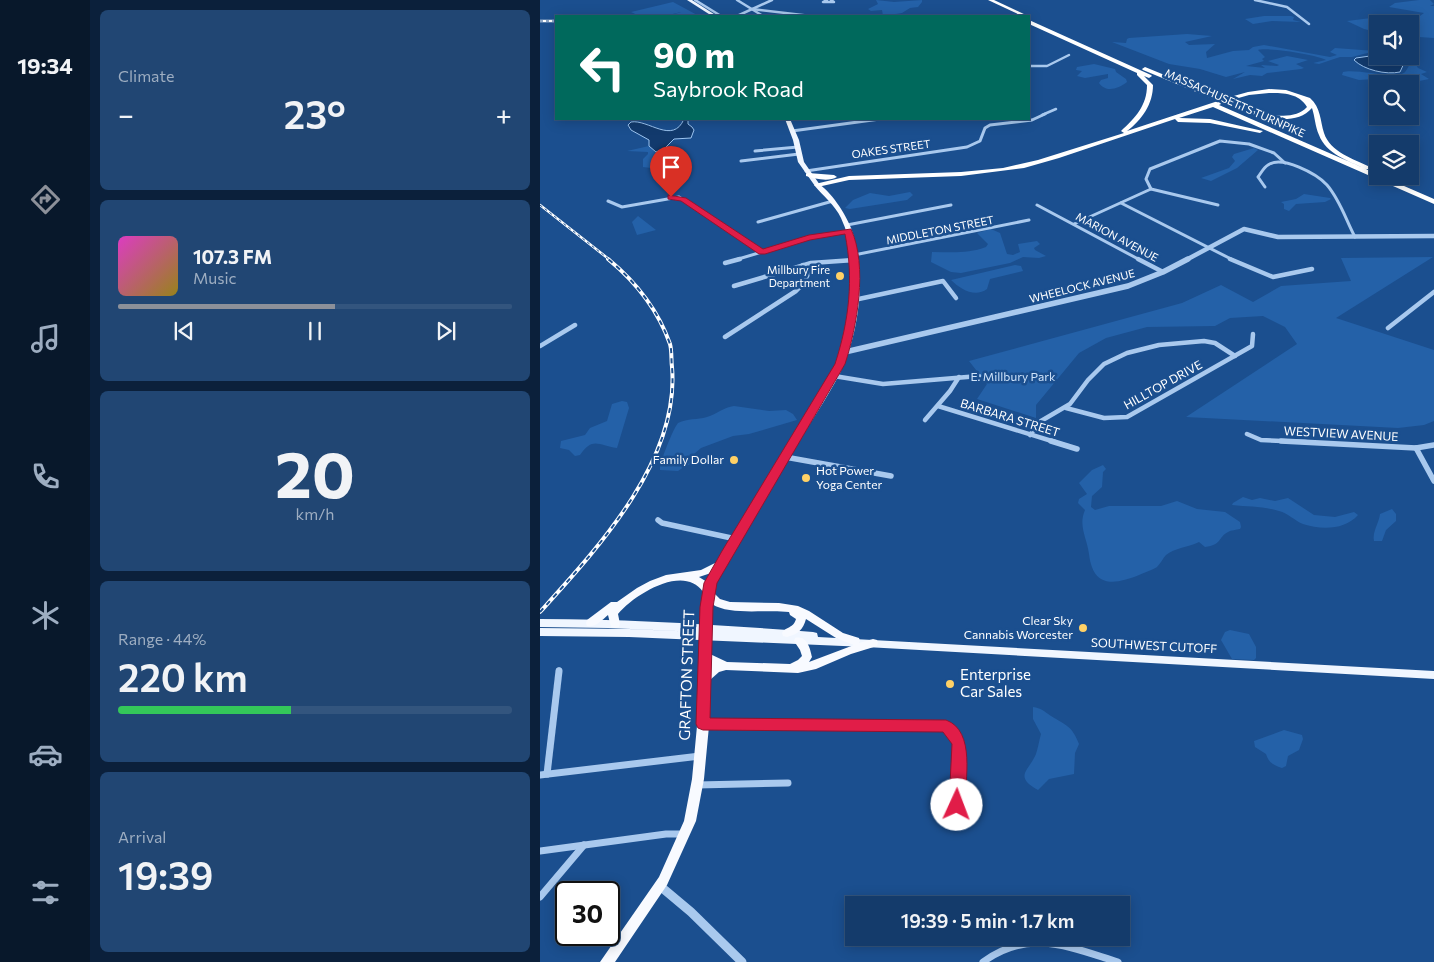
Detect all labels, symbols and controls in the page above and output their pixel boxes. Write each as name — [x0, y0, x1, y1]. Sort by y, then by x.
map controls — [1369, 15, 1419, 185]
button: sound — [1369, 15, 1419, 65]
text: 90 m — [653, 32, 735, 75]
icon: left — [570, 35, 635, 100]
text: 19:34 — [17, 52, 73, 79]
text: Climate — [118, 66, 174, 85]
street label: MASSACHUSETTS TURNPIKE — [1163, 66, 1307, 139]
text: Saybrook Road — [653, 75, 804, 102]
button: search — [1369, 75, 1419, 125]
text: 23° — [284, 90, 346, 137]
text: − — [118, 97, 134, 131]
text: + — [496, 97, 512, 131]
button: layers — [1369, 135, 1419, 185]
street label: OAKES STREET — [851, 137, 931, 160]
pin — [650, 146, 692, 197]
icon: arrive — [657, 153, 685, 181]
icon: directions — [28, 182, 63, 217]
street label: MARION AVENUE — [1074, 209, 1161, 264]
street label: MIDDLETON STREET — [885, 213, 995, 246]
text: 107.3 FM — [193, 245, 272, 268]
place label: Millbury Fire Department — [767, 263, 830, 289]
street label: WHEELOCK AVENUE — [1028, 266, 1136, 305]
text: Music — [193, 268, 237, 287]
marker: Millbury Fire Department — [834, 270, 846, 282]
icon: previous — [170, 317, 198, 345]
icon: pause — [301, 317, 329, 345]
icon: next — [432, 317, 460, 345]
icon: music — [28, 321, 63, 356]
street label: HILLTOP DRIVE — [1121, 357, 1204, 411]
park label: E. Millbury Park — [970, 369, 1056, 383]
street label: BARBARA STREET — [959, 395, 1062, 439]
street label: WESTVIEW AVENUE — [1283, 423, 1399, 443]
text: 20 — [275, 432, 355, 511]
place label: Family Dollar — [653, 452, 724, 466]
marker: Family Dollar — [728, 454, 740, 466]
icon: phone — [28, 459, 63, 494]
place label: Hot Power Yoga Center — [816, 463, 882, 491]
marker: Hot Power Yoga Center — [800, 472, 812, 484]
text: km/h — [296, 504, 334, 523]
icon: climate — [28, 598, 63, 633]
street label: GRAFTON STREET — [675, 609, 697, 741]
place label: Clear Sky Cannabis Worcester — [964, 613, 1073, 641]
marker: Clear Sky Cannabis Worcester — [1077, 622, 1089, 634]
text: Range · 44% — [118, 629, 206, 648]
street label: SOUTHWEST CUTOFF — [1091, 635, 1218, 655]
text: 220 km — [118, 653, 248, 700]
place label: Enterprise Car Sales — [960, 665, 1031, 700]
marker: Enterprise Car Sales — [944, 678, 956, 690]
icon: car — [28, 737, 63, 772]
position arrow — [930, 778, 982, 830]
text: Arrival — [118, 827, 166, 846]
text: 19:39 — [118, 851, 213, 898]
icon: filters — [28, 875, 63, 910]
speed limit sign: 30 — [555, 881, 620, 946]
text: 19:39 · 5 min · 1.7 km — [901, 909, 1074, 932]

